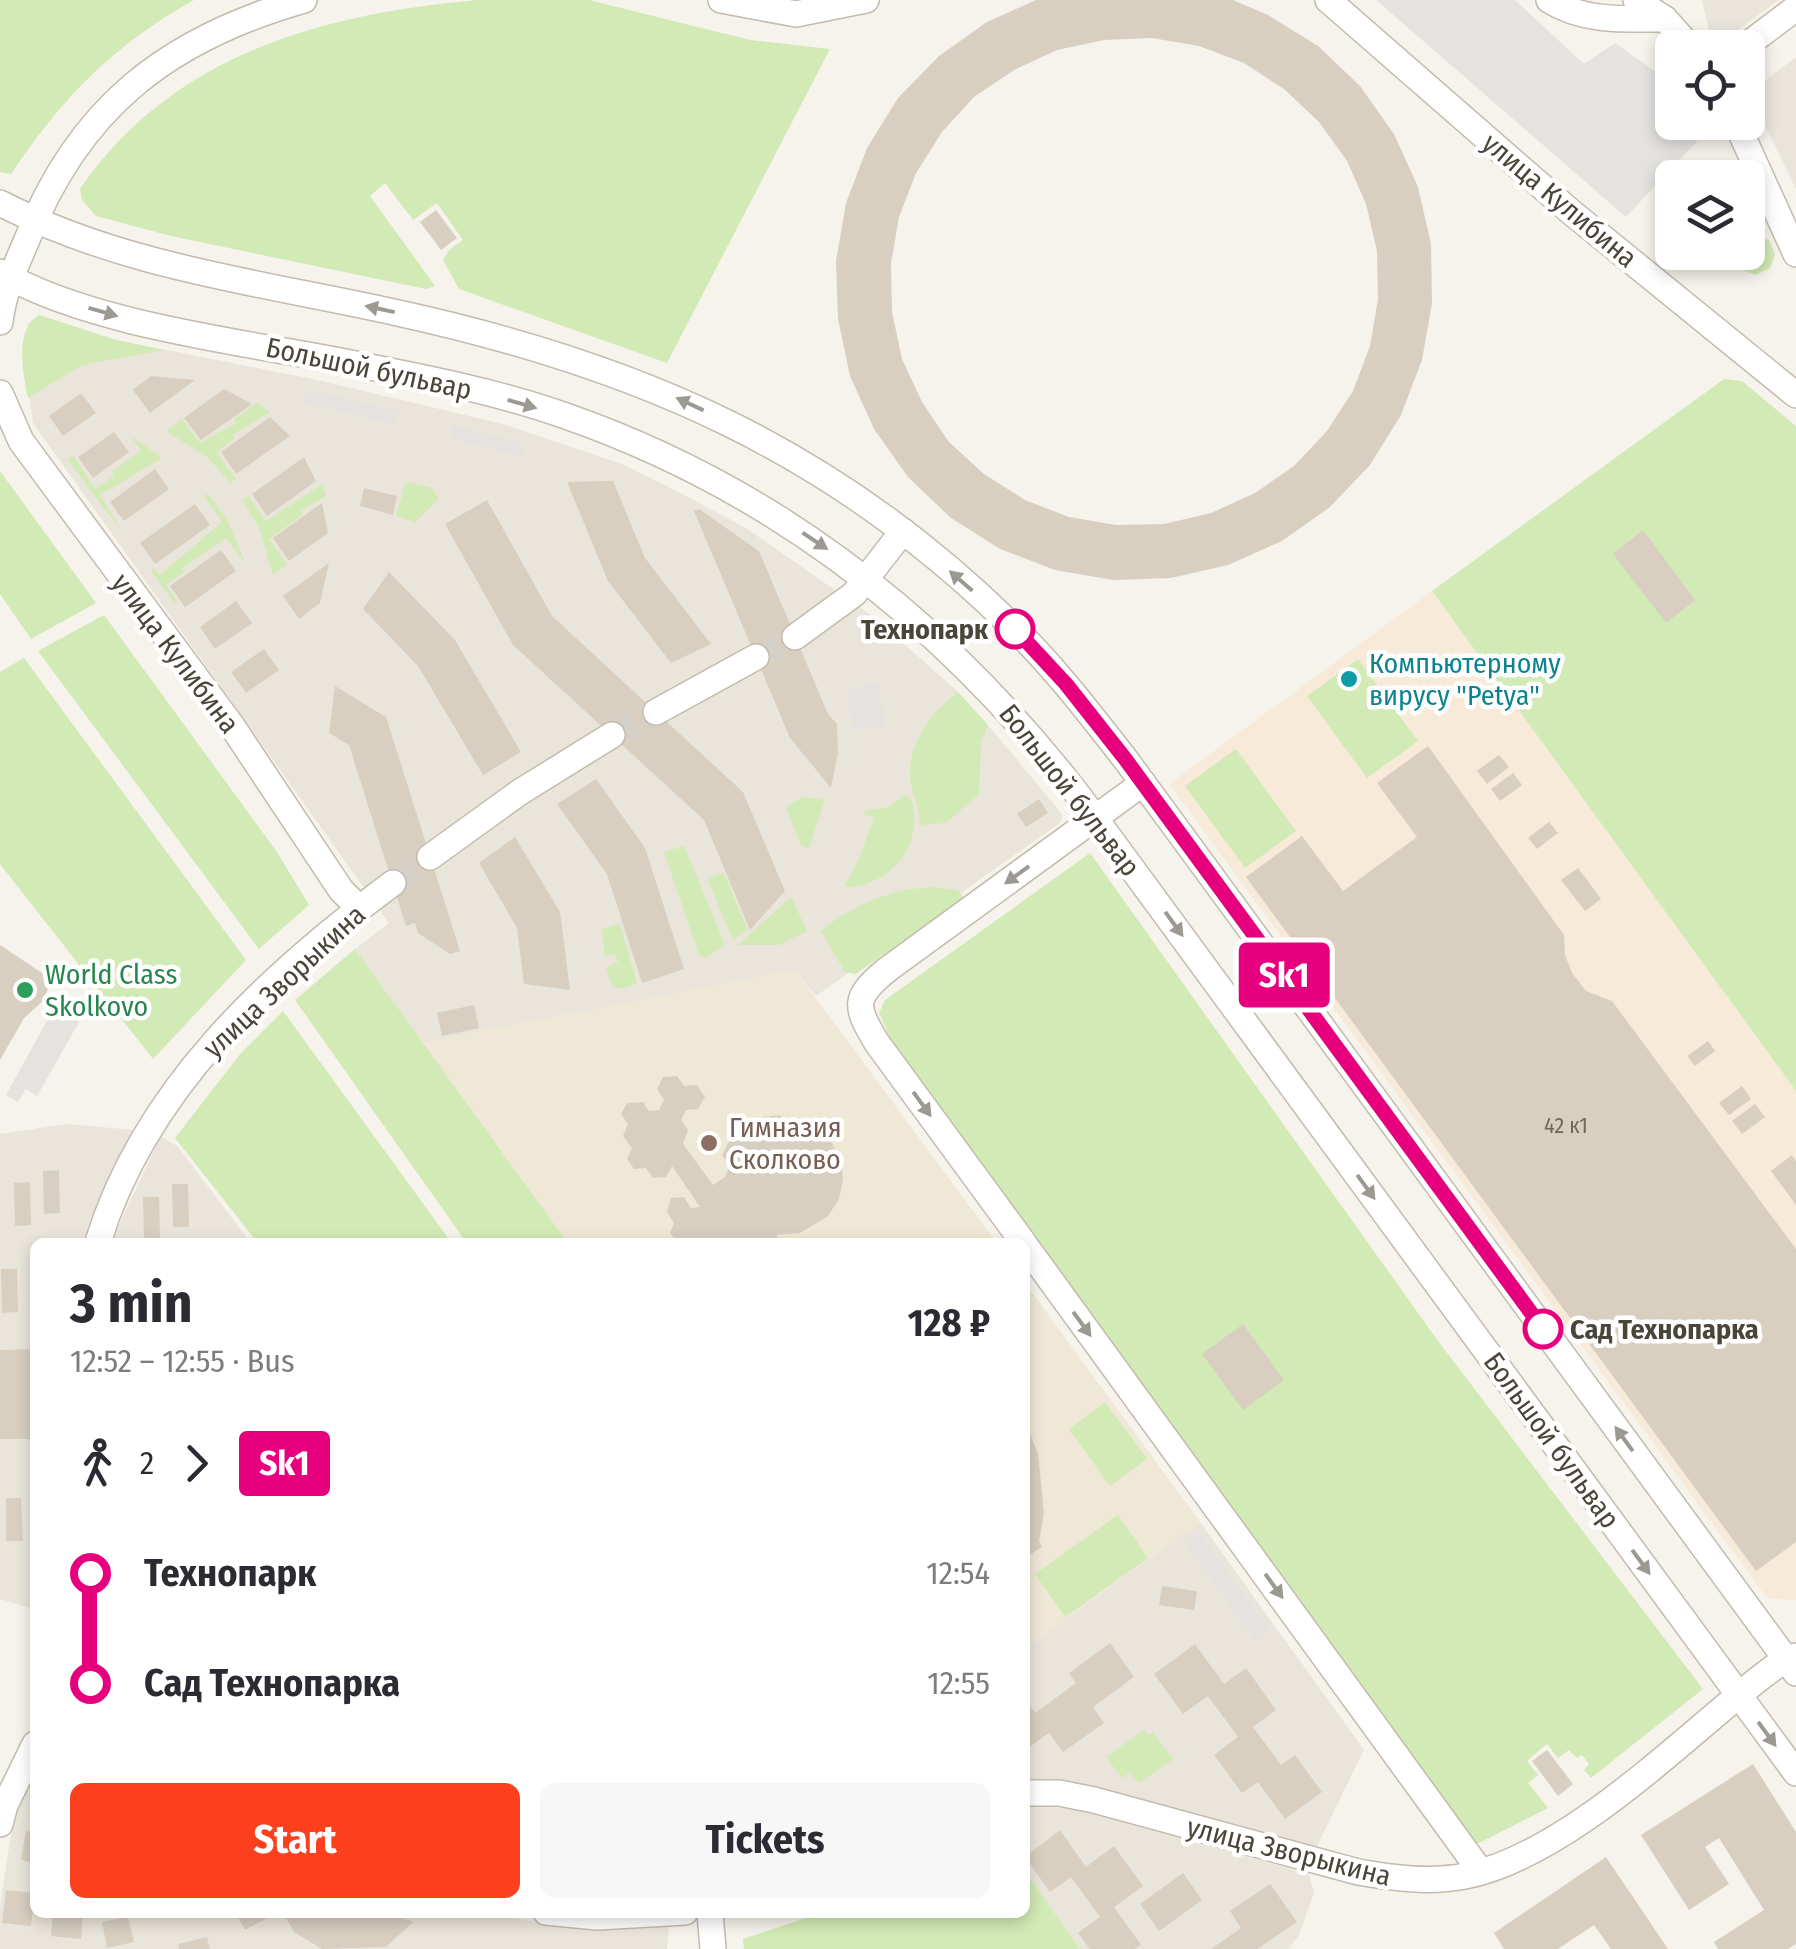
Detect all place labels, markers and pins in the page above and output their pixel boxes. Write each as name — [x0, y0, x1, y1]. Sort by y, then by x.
marker: Технопарк — [996, 610, 1034, 648]
place label: Технопарк — [861, 613, 989, 646]
place label: Компьютерному вирусу "Petya" — [1369, 647, 1561, 712]
marker: Компьютерному вирусу "Petya" — [1338, 668, 1360, 690]
place label: World Class Skolkovo — [45, 958, 177, 1023]
marker: World Class Skolkovo — [14, 979, 36, 1001]
place label: Гимназия Сколково — [729, 1111, 842, 1176]
marker: Гимназия Сколково — [698, 1132, 720, 1154]
marker: Сад Технопарка — [1524, 1310, 1562, 1348]
place label: Сад Технопарка — [1570, 1313, 1759, 1346]

